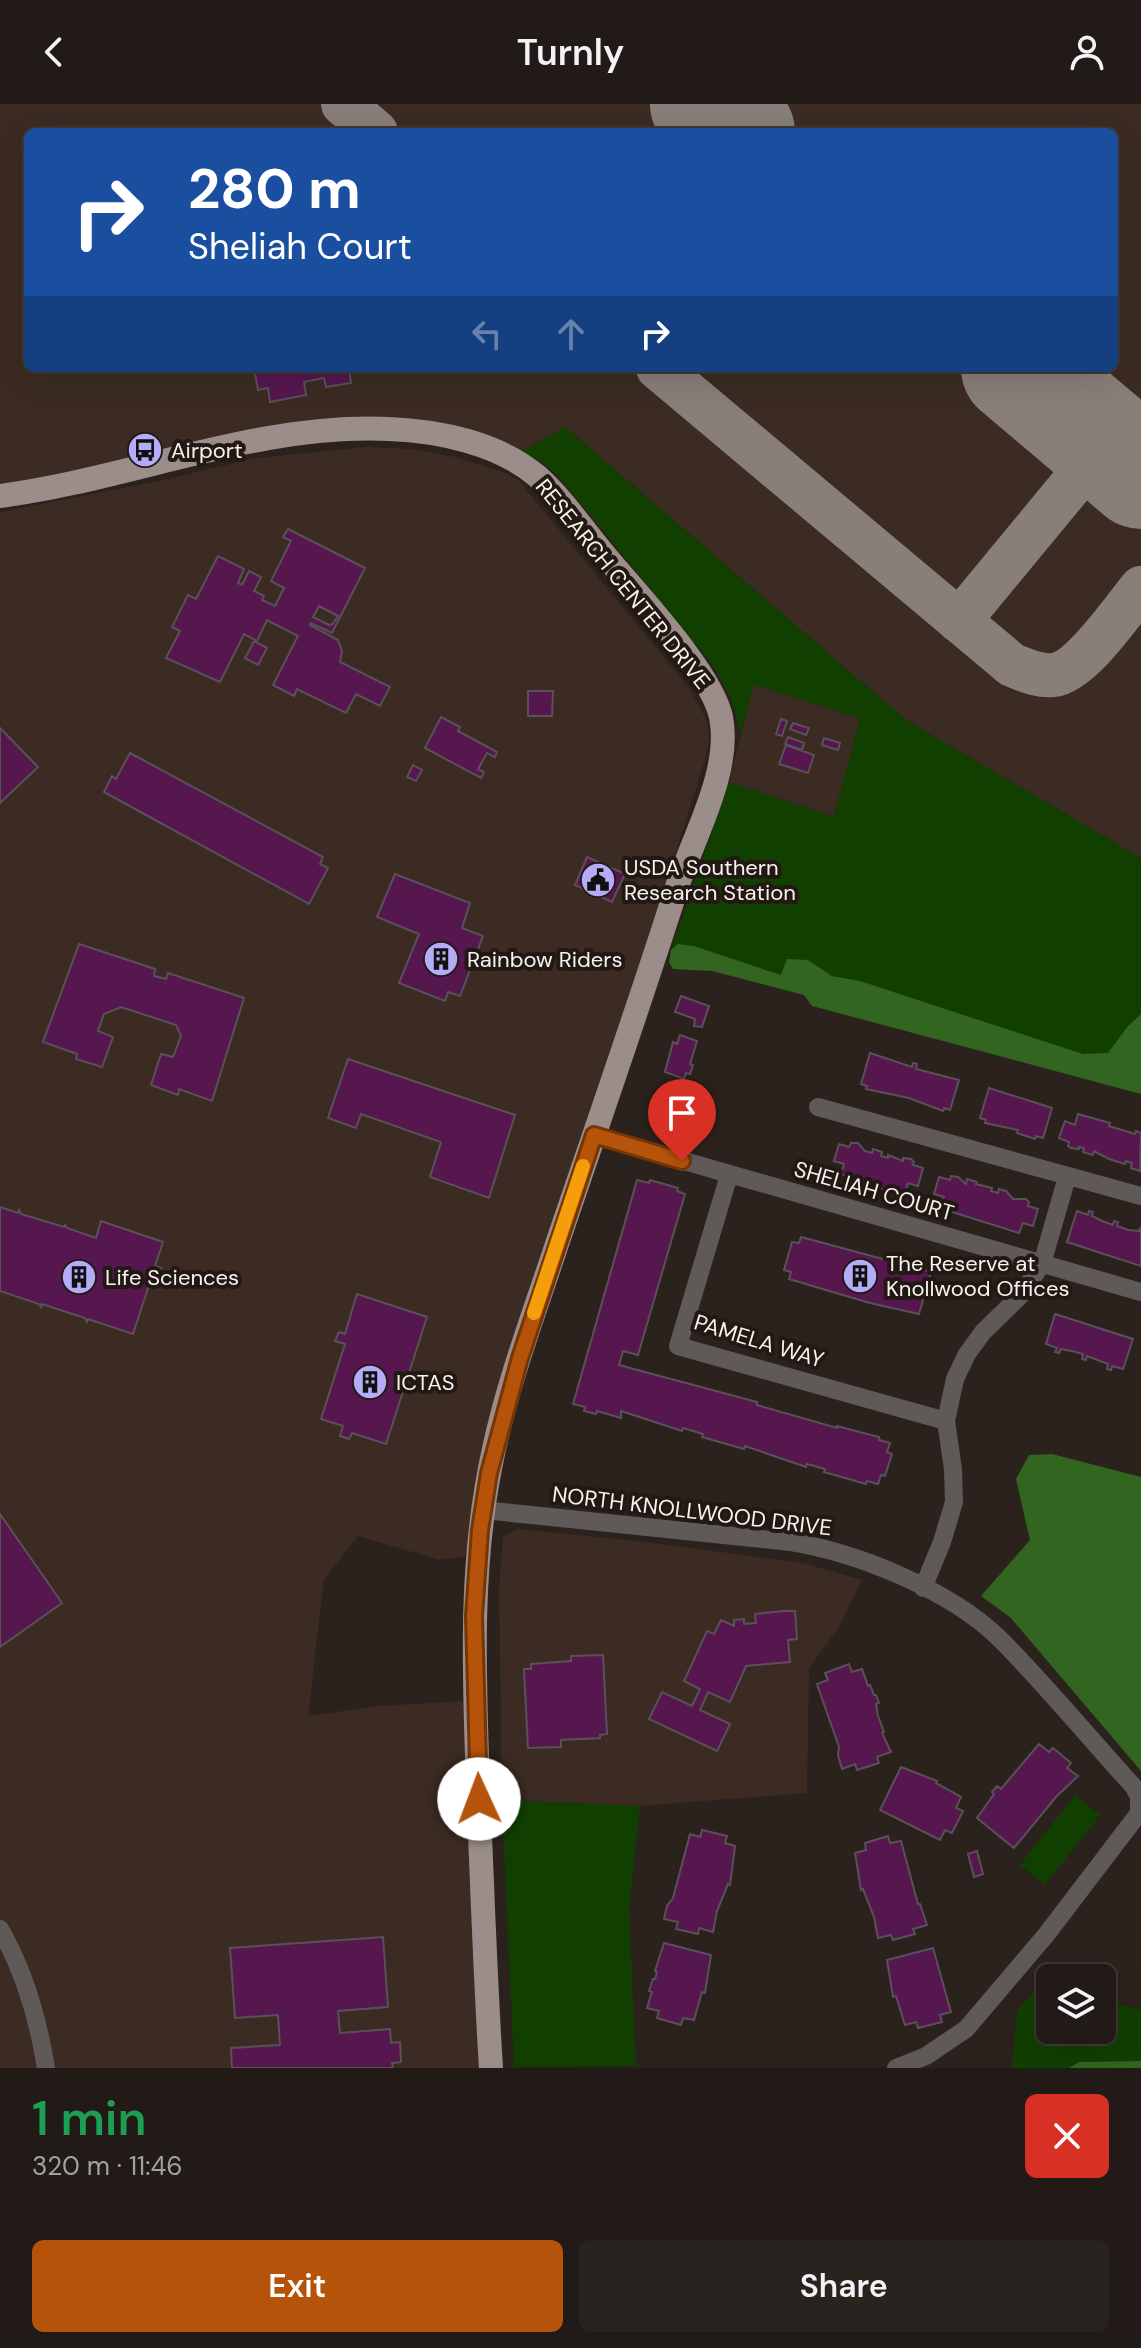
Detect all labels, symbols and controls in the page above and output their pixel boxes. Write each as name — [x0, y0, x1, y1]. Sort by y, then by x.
text: Turnly — [517, 29, 624, 76]
icon: back — [32, 30, 76, 74]
icon: person — [1065, 30, 1109, 74]
text: 280 m — [188, 152, 361, 225]
icon: right — [56, 160, 160, 264]
text: Sheliah Court — [188, 223, 412, 270]
icon: left — [465, 312, 509, 356]
icon: ahead — [549, 312, 593, 356]
icon: right — [633, 312, 677, 356]
bus stop icon: Airport — [126, 431, 164, 469]
place label: Airport — [171, 436, 243, 465]
street label: RESEARCH CENTER DRIVE — [529, 473, 717, 695]
place label: USDA Southern Research Station — [624, 853, 796, 907]
public building icon: USDA Southern Research Station — [579, 861, 617, 899]
building icon: Rainbow Riders — [422, 940, 460, 978]
place label: Rainbow Riders — [467, 945, 623, 974]
pin — [648, 1079, 716, 1161]
icon: arrive — [660, 1091, 704, 1135]
street label: SHELIAH COURT — [791, 1154, 957, 1228]
place label: The Reserve at Knollwood Offices — [886, 1249, 1069, 1303]
building icon: The Reserve at Knollwood Offices — [841, 1257, 879, 1295]
building icon: Life Sciences — [60, 1258, 98, 1296]
place label: Life Sciences — [105, 1263, 239, 1292]
street label: PAMELA WAY — [691, 1308, 828, 1375]
building icon: ICTAS — [351, 1363, 389, 1401]
place label: ICTAS — [396, 1368, 455, 1397]
street label: NORTH KNOLLWOOD DRIVE — [551, 1479, 833, 1543]
position arrow — [437, 1757, 521, 1841]
map controls — [1036, 1964, 1116, 2044]
button: layers — [1036, 1964, 1116, 2044]
text: 1 min — [32, 2087, 147, 2150]
button: close — [1025, 2094, 1109, 2178]
text: 320 m · 11:46 — [32, 2149, 183, 2183]
button: Exit — [32, 2240, 563, 2332]
button: Share — [579, 2240, 1109, 2332]

